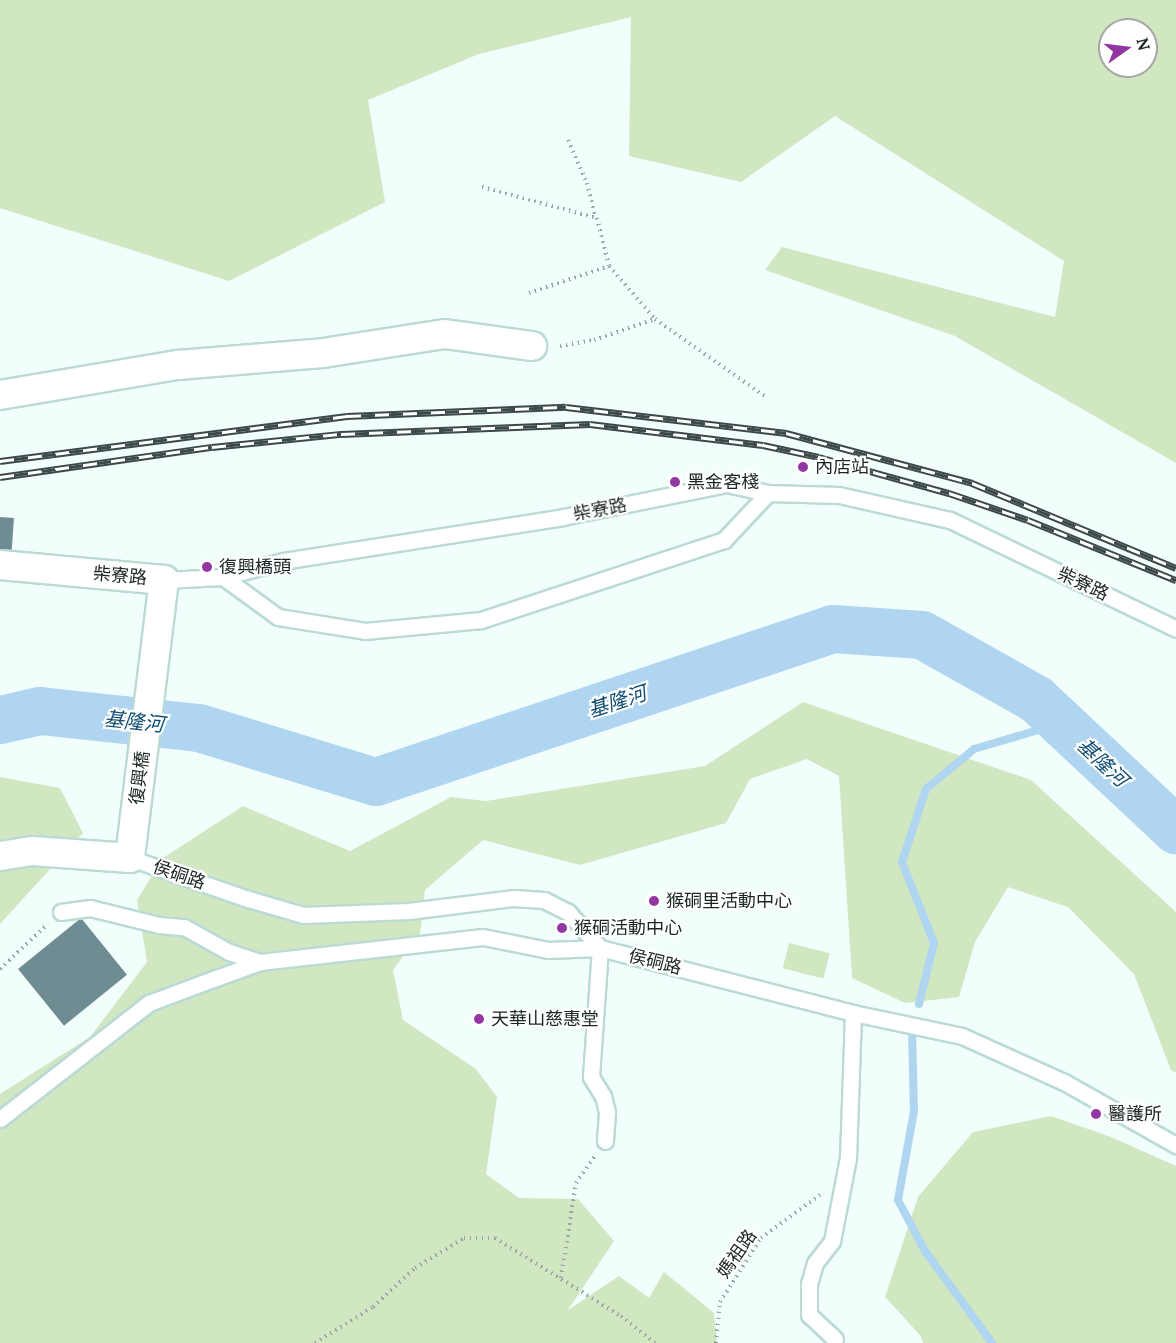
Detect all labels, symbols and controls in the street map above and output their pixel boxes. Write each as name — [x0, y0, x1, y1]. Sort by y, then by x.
north arrow — [1098, 18, 1158, 78]
text: N — [1132, 36, 1155, 53]
place label: 內店站 — [815, 456, 869, 478]
marker: 內店站 — [796, 460, 810, 474]
place label: 黑金客棧 — [687, 471, 759, 493]
marker: 黑金客棧 — [668, 475, 682, 489]
street label: 柴寮路 — [571, 494, 629, 526]
place label: 復興橋頭 — [219, 556, 291, 578]
marker: 復興橋頭 — [200, 560, 214, 574]
street label: 柴寮路 — [92, 563, 148, 589]
street label: 柴寮路 — [1054, 563, 1112, 605]
water label: 基隆河 — [585, 680, 649, 722]
water label: 基隆河 — [103, 706, 165, 736]
water label: 基隆河 — [1073, 733, 1133, 791]
street label: 復興橋 — [126, 750, 154, 806]
street label: 侯硐路 — [150, 856, 208, 894]
place label: 猴硐里活動中心 — [666, 890, 792, 912]
marker: 猴硐里活動中心 — [647, 894, 661, 908]
place label: 猴硐活動中心 — [574, 917, 682, 939]
marker: 猴硐活動中心 — [555, 921, 569, 935]
street label: 侯硐路 — [626, 945, 684, 979]
place label: 天華山慈惠堂 — [491, 1008, 599, 1030]
marker: 天華山慈惠堂 — [472, 1012, 486, 1026]
place label: 醫護所 — [1108, 1103, 1162, 1125]
marker: 醫護所 — [1089, 1107, 1103, 1121]
street label: 媽祖路 — [713, 1226, 761, 1282]

